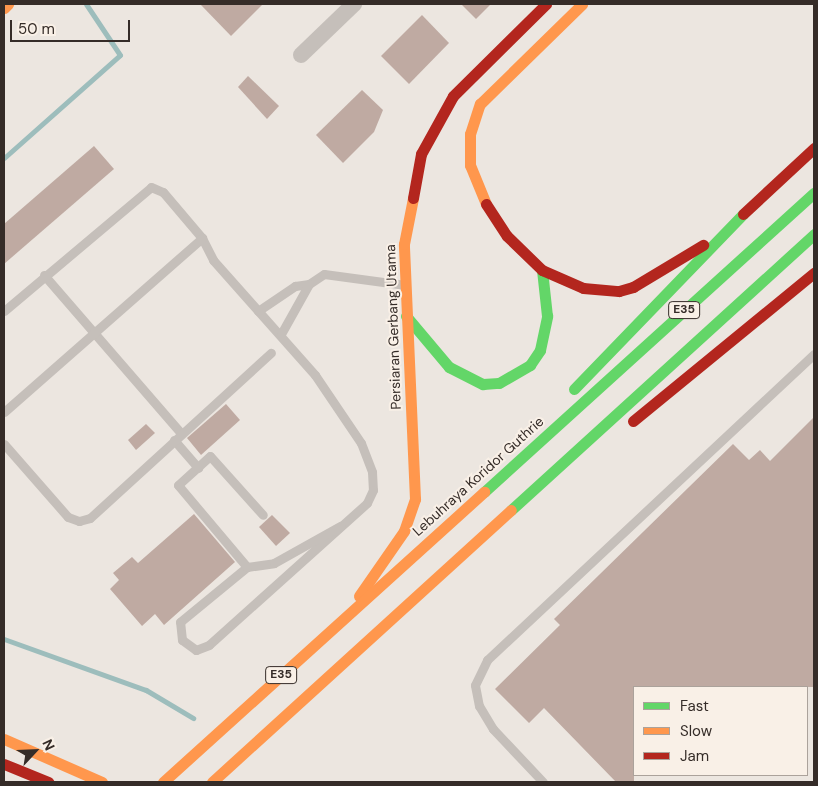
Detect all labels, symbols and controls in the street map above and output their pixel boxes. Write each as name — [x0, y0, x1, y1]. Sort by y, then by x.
scale bar — [12, 10, 132, 42]
text: 50 m — [18, 19, 55, 39]
street label: Persiaran Gerbang Utama — [382, 244, 404, 410]
road number: E35 — [668, 300, 700, 320]
street label: Lebuhraya Koridor Guthrie — [409, 413, 547, 539]
road number: E35 — [265, 666, 297, 684]
legend — [633, 686, 808, 776]
text: Fast — [680, 696, 709, 716]
text: Slow — [680, 721, 712, 741]
north arrow — [10, 726, 60, 776]
text: N — [38, 736, 59, 753]
text: Jam — [680, 746, 709, 766]

